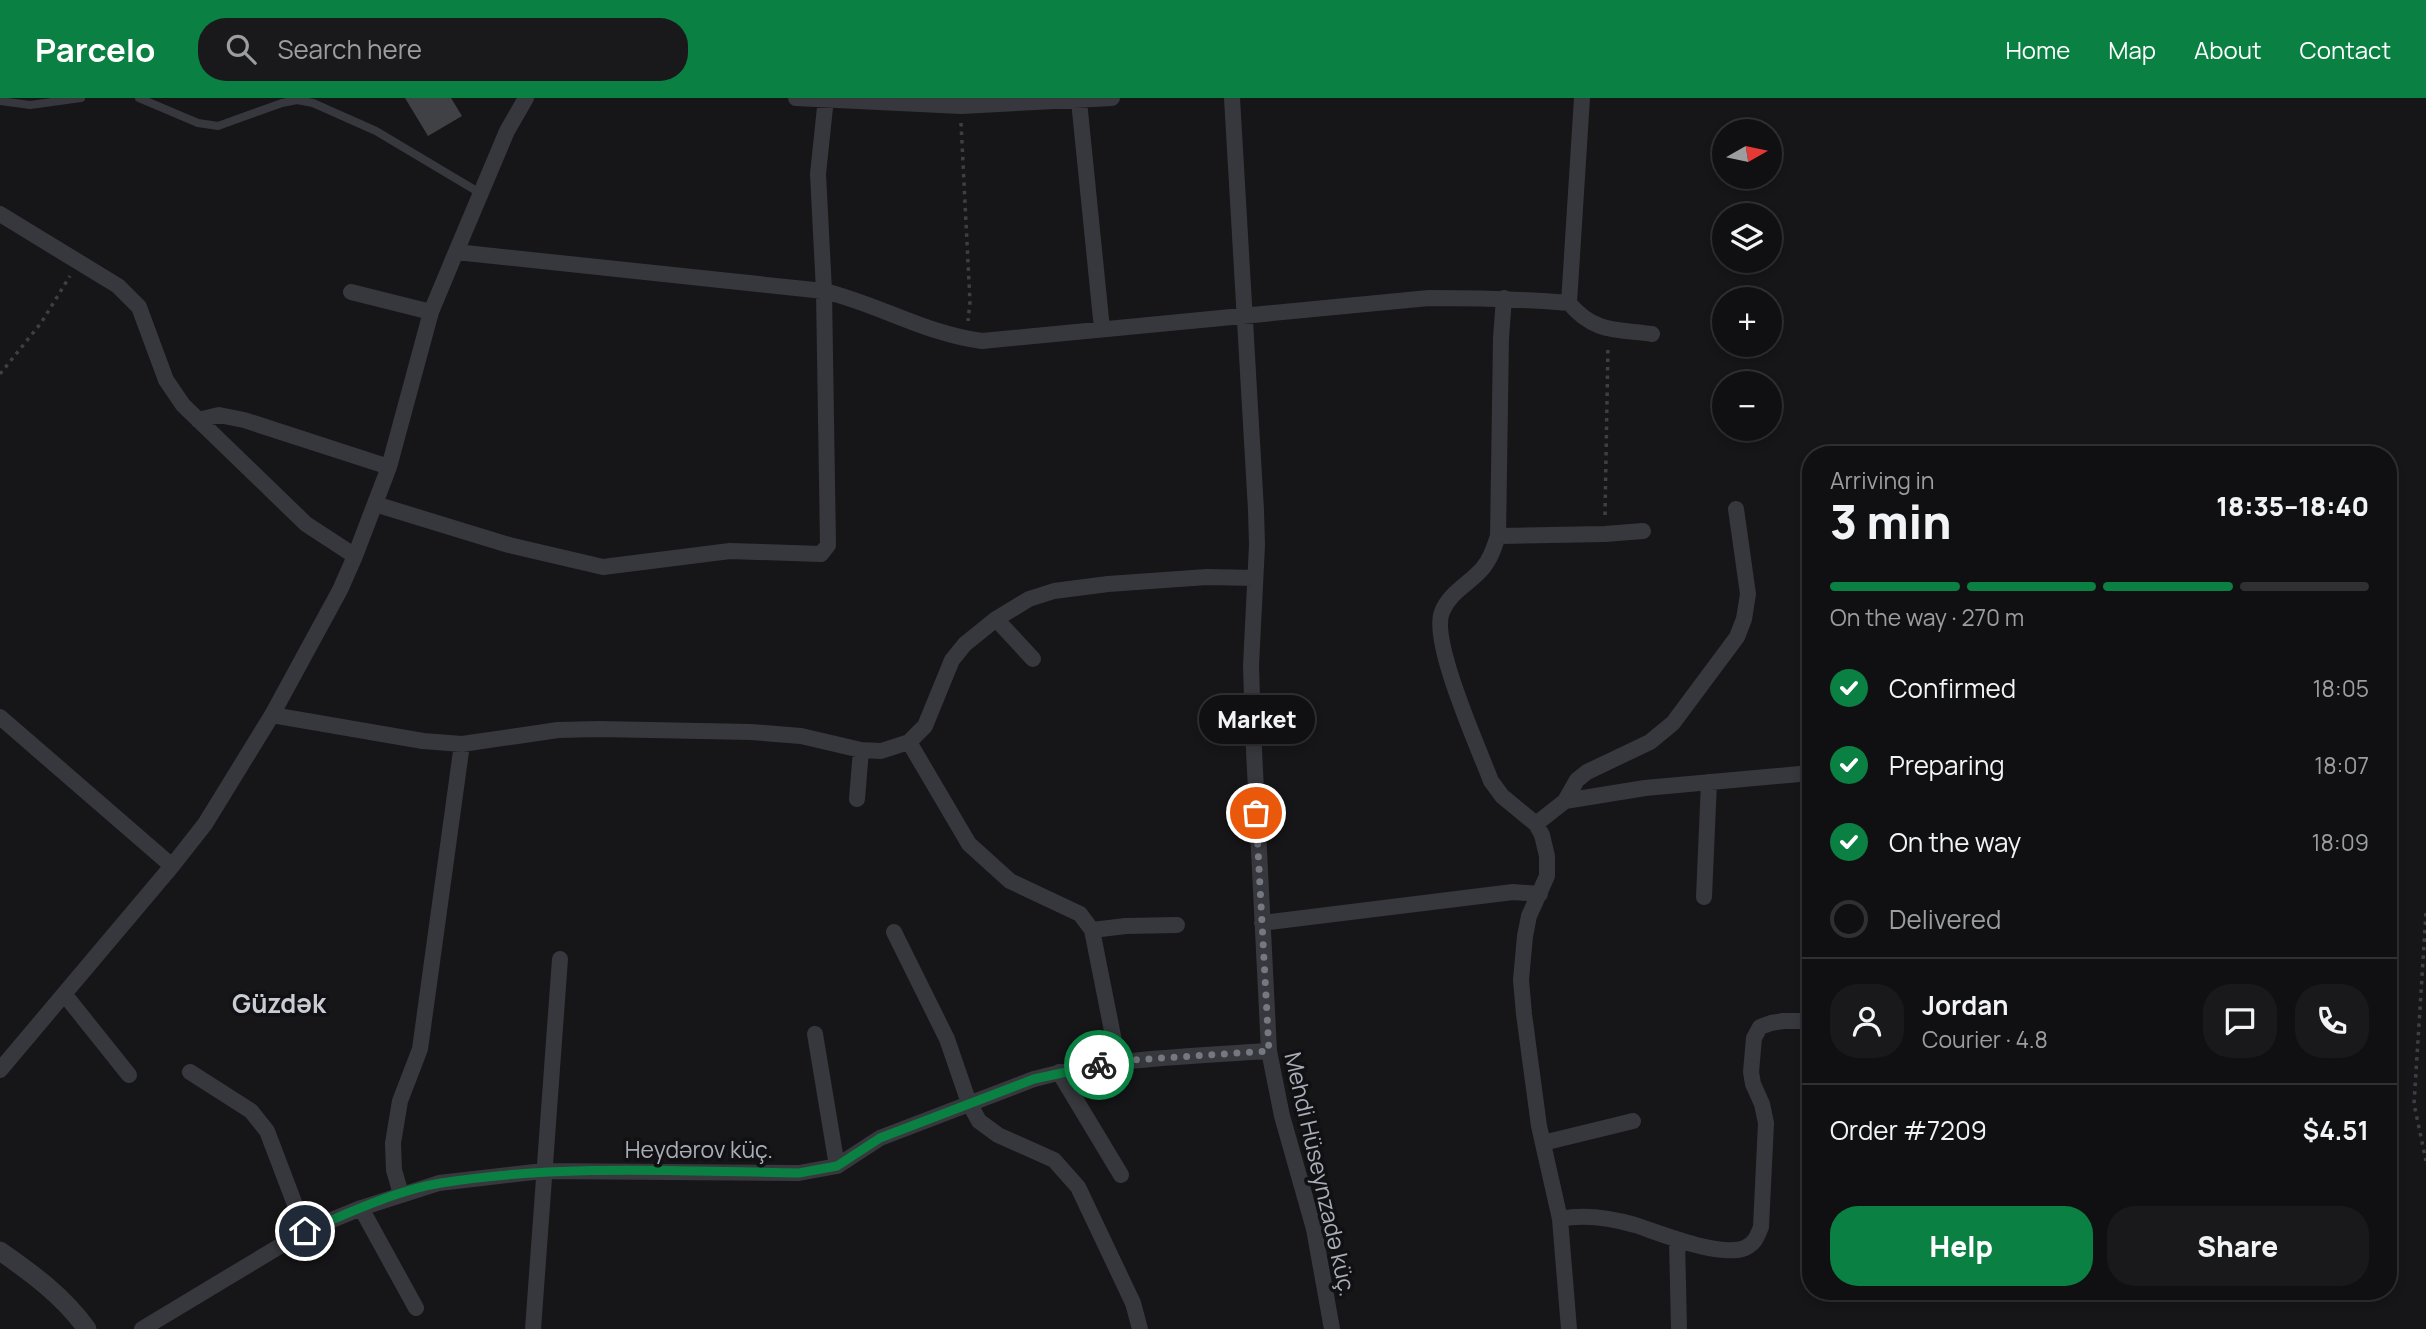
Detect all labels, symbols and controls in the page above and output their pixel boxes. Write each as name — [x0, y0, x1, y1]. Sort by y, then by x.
search box — [198, 18, 688, 81]
text: Parcelo — [35, 27, 156, 72]
icon: search — [222, 30, 260, 68]
text: Search here — [278, 31, 422, 67]
text: Home — [2005, 33, 2070, 66]
text: Map — [2108, 33, 2156, 66]
text: About — [2194, 33, 2262, 66]
text: Contact — [2300, 33, 2391, 66]
north arrow — [1712, 119, 1782, 189]
map controls — [1712, 119, 1782, 441]
button: layers — [1712, 203, 1782, 273]
button: + — [1712, 287, 1782, 357]
button: − — [1712, 371, 1782, 441]
text: Arriving in — [1830, 464, 1935, 496]
text: 18:35–18:40 — [2216, 488, 2369, 524]
text: 3 min — [1830, 490, 1951, 553]
text: On the way · 270 m — [1830, 601, 2024, 633]
icon: check — [1830, 669, 1868, 707]
text: Confirmed — [1889, 670, 2016, 706]
text: 18:05 — [2312, 672, 2369, 704]
callout: Market — [1198, 694, 1314, 743]
text: Market — [1217, 703, 1297, 735]
icon: check — [1830, 746, 1868, 784]
text: Preparing — [1889, 747, 2005, 783]
text: 18:07 — [2314, 749, 2369, 781]
pin — [1226, 783, 1286, 843]
icon: bag — [1237, 794, 1275, 832]
icon: check — [1830, 823, 1868, 861]
text: On the way — [1889, 824, 2021, 860]
text: 18:09 — [2312, 826, 2369, 858]
text: Delivered — [1889, 901, 2001, 937]
button: person — [1830, 984, 1904, 1058]
button: chat — [2203, 984, 2277, 1058]
button: phone — [2295, 984, 2369, 1058]
district label: Güzdək — [232, 985, 327, 1021]
text: Jordan — [1922, 987, 2008, 1023]
text: Courier · 4.8 — [1922, 1023, 2048, 1055]
courier — [1064, 1030, 1134, 1100]
icon: bike — [1080, 1046, 1118, 1084]
street label: Mehdi Hüseynzadə küç. — [1277, 1049, 1365, 1299]
text: Order #7209 — [1830, 1112, 1987, 1148]
text: $4.51 — [2303, 1112, 2369, 1148]
street label: Heydərov küç. — [625, 1133, 773, 1165]
pin — [275, 1201, 335, 1261]
button: Help — [1830, 1206, 2093, 1286]
button: Share — [2107, 1206, 2369, 1286]
icon: home — [286, 1212, 324, 1250]

